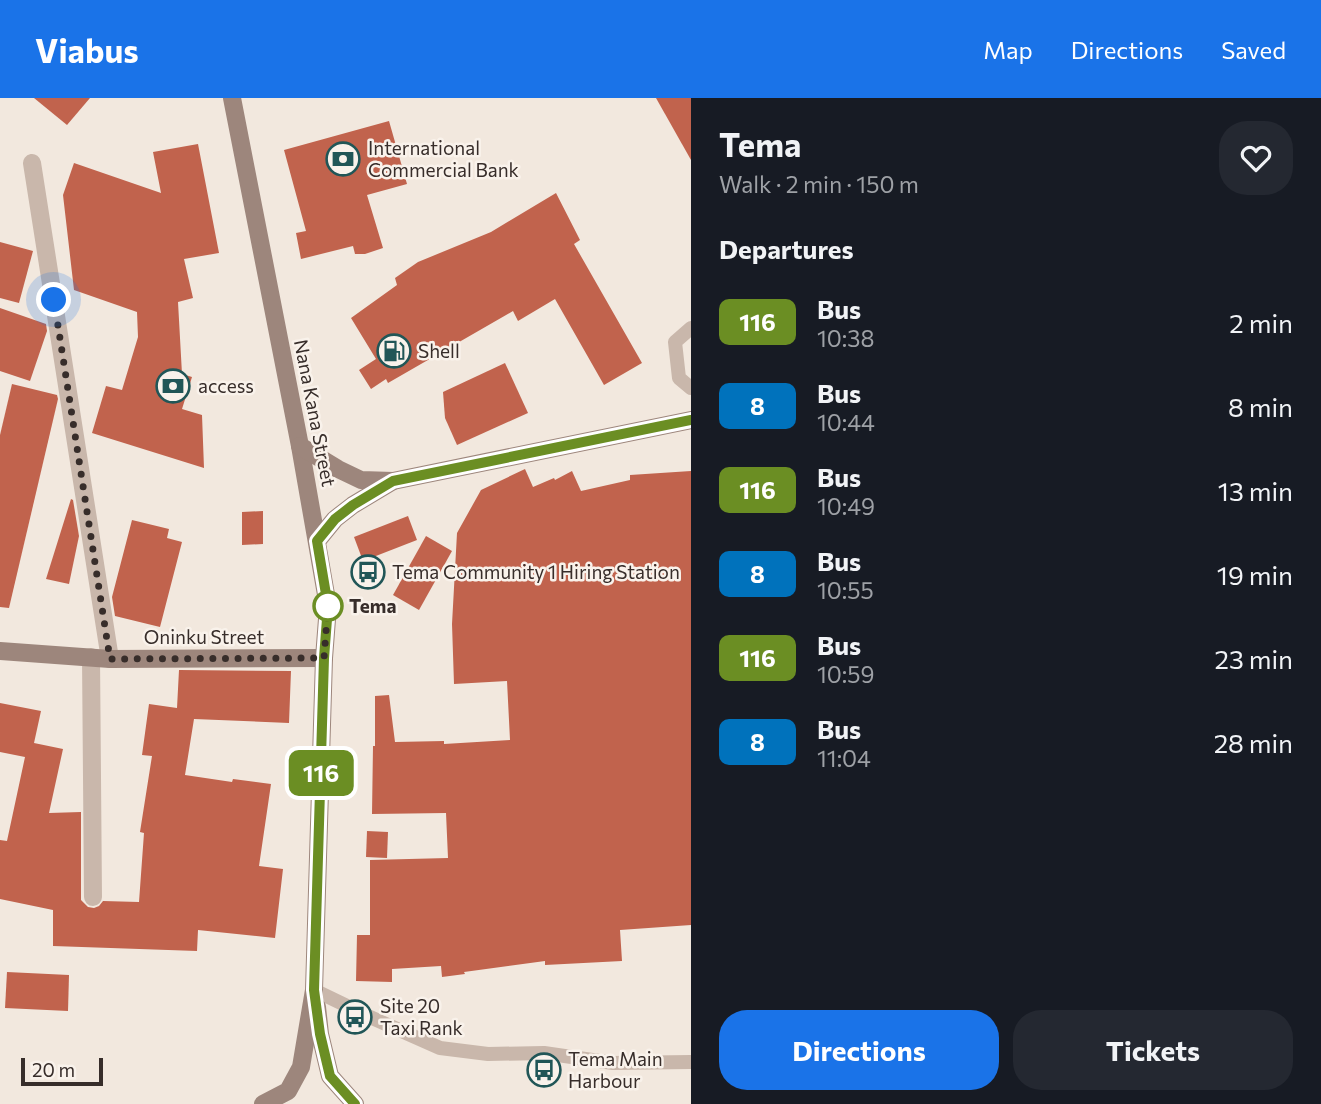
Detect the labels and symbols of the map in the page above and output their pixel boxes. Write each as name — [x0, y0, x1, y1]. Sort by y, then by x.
place label: International Commercial Bank — [368, 136, 519, 181]
bank icon: International Commercial Bank — [324, 140, 362, 178]
your location — [36, 282, 71, 317]
fuel station icon: Shell — [375, 332, 413, 370]
street label: Nana Kana Street — [290, 337, 341, 489]
place label: Shell — [418, 339, 460, 362]
bank icon: access — [154, 367, 192, 405]
place label: access — [198, 374, 254, 397]
bus stop icon: Tema Community 1 Hiring Station — [349, 553, 387, 591]
place label: Tema Community 1 Hiring Station — [392, 560, 680, 583]
marker: Tema — [313, 591, 343, 621]
place label: Tema — [349, 594, 396, 617]
street label: Oninku Street — [144, 625, 264, 648]
line badge: 116 — [281, 750, 361, 796]
place label: Site 20 Taxi Rank — [380, 994, 463, 1039]
bus stop icon: Site 20 Taxi Rank — [336, 998, 374, 1036]
place label: Tema Main Harbour — [568, 1047, 663, 1092]
bus stop icon: Tema Main Harbour — [525, 1051, 563, 1089]
scale bar — [21, 1055, 103, 1087]

